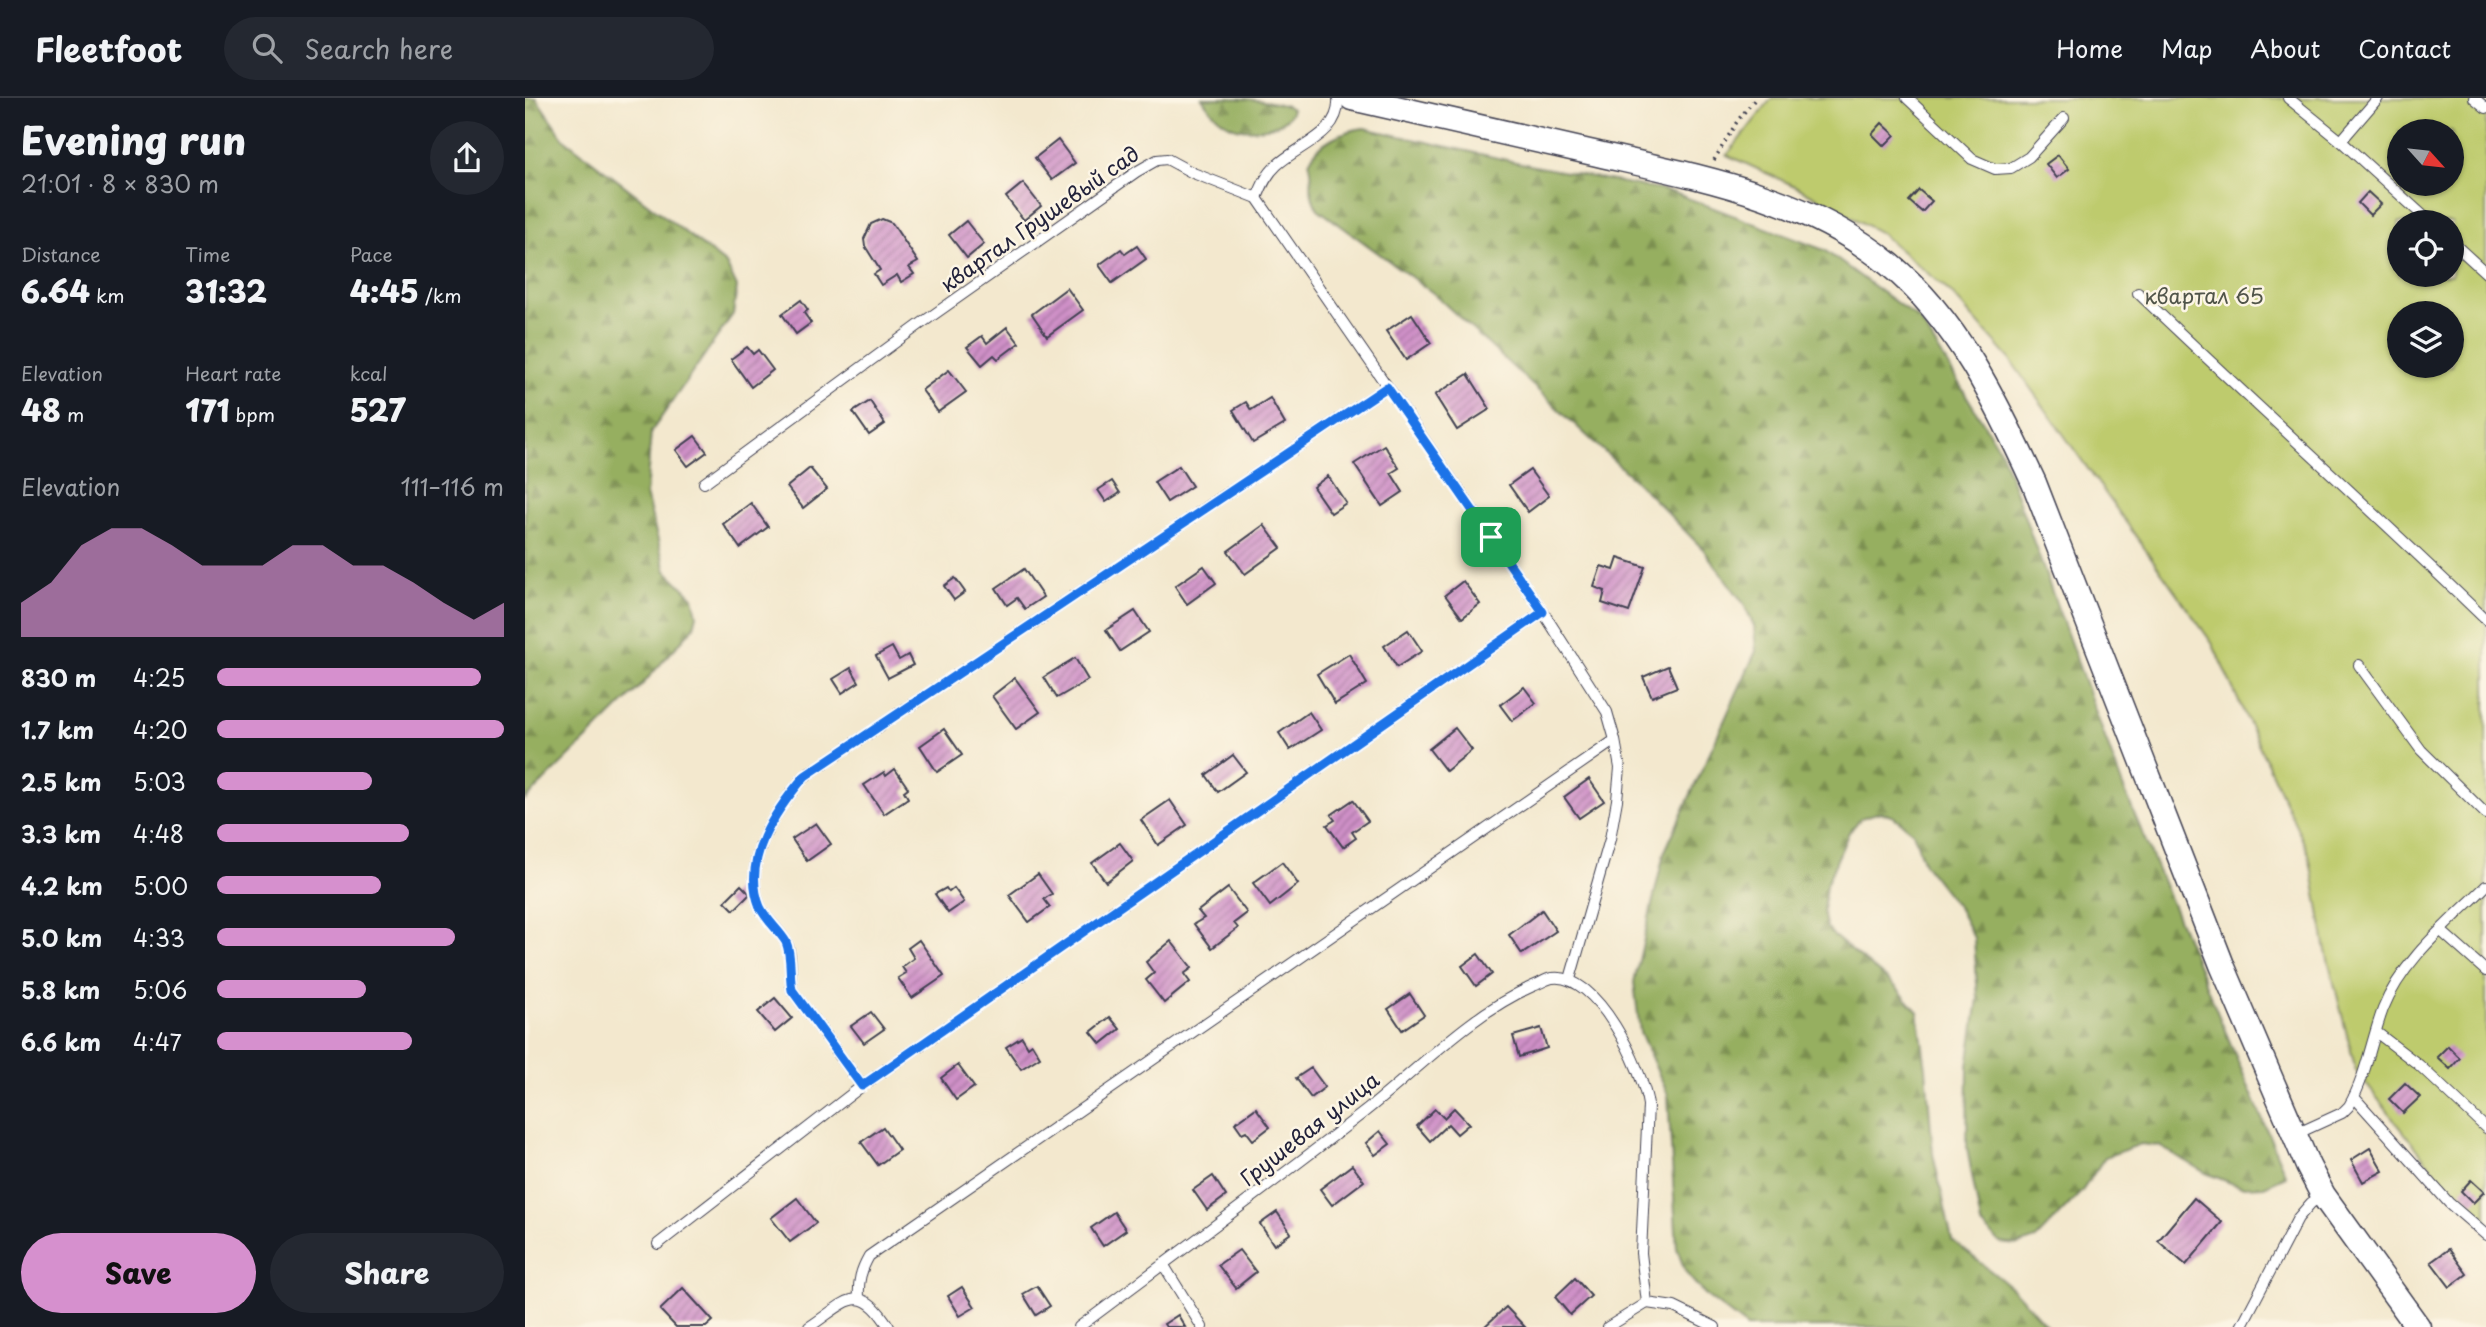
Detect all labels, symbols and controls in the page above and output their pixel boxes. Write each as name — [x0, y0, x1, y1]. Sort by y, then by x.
search box — [224, 17, 714, 80]
text: Fleetfoot — [35, 23, 182, 73]
icon: search — [248, 29, 286, 67]
text: Search here — [304, 29, 453, 68]
text: Home — [2056, 30, 2123, 66]
text: Map — [2161, 30, 2212, 66]
text: About — [2250, 30, 2320, 66]
text: Contact — [2358, 30, 2451, 66]
text: Evening run — [21, 111, 246, 168]
north arrow — [2387, 119, 2464, 196]
map controls — [2387, 119, 2464, 378]
button: share — [430, 121, 504, 195]
street label: квартал Грушевый сад — [933, 137, 1145, 299]
text: 21:01 · 8 × 830 m — [21, 166, 219, 201]
button: locate — [2387, 210, 2464, 287]
text: Distance — [21, 240, 101, 268]
text: Time — [185, 240, 230, 268]
text: Pace — [350, 240, 393, 268]
text: 6.64 — [21, 268, 90, 313]
text: 31:32 — [185, 268, 267, 313]
text: 4:45 — [350, 268, 419, 313]
park label: квартал 65 — [2144, 279, 2264, 311]
text: km — [90, 281, 125, 309]
text: /km — [419, 281, 461, 309]
button: layers — [2387, 301, 2464, 378]
text: Elevation — [21, 359, 103, 387]
text: Heart rate — [185, 359, 281, 387]
text: kcal — [350, 359, 388, 387]
text: 48 — [21, 387, 61, 432]
text: 171 — [185, 387, 229, 432]
text: 527 — [350, 387, 406, 432]
text: m — [61, 400, 84, 428]
text: bpm — [229, 400, 275, 428]
text: Elevation — [21, 469, 120, 504]
text: 111–116 m — [400, 469, 504, 504]
pin — [1461, 507, 1521, 567]
icon: arrive — [1472, 518, 1510, 556]
text: 830 m — [21, 660, 96, 695]
text: 4:25 — [133, 660, 185, 695]
text: 1.7 km — [21, 712, 94, 747]
text: 4:20 — [133, 712, 188, 747]
text: 2.5 km — [21, 764, 101, 799]
text: 5:03 — [133, 764, 186, 799]
text: 3.3 km — [21, 816, 101, 851]
text: 4:48 — [133, 816, 184, 851]
text: 4.2 km — [21, 868, 103, 903]
text: 5:00 — [133, 868, 188, 903]
text: 5.0 km — [21, 920, 102, 955]
text: 4:33 — [133, 920, 185, 955]
text: 5.8 km — [21, 972, 100, 1007]
text: 5:06 — [133, 972, 187, 1007]
text: 6.6 km — [21, 1024, 101, 1059]
text: 4:47 — [133, 1024, 182, 1059]
street label: Грушевая улица — [1232, 1063, 1386, 1193]
button: Save — [21, 1233, 256, 1313]
button: Share — [270, 1233, 504, 1313]

